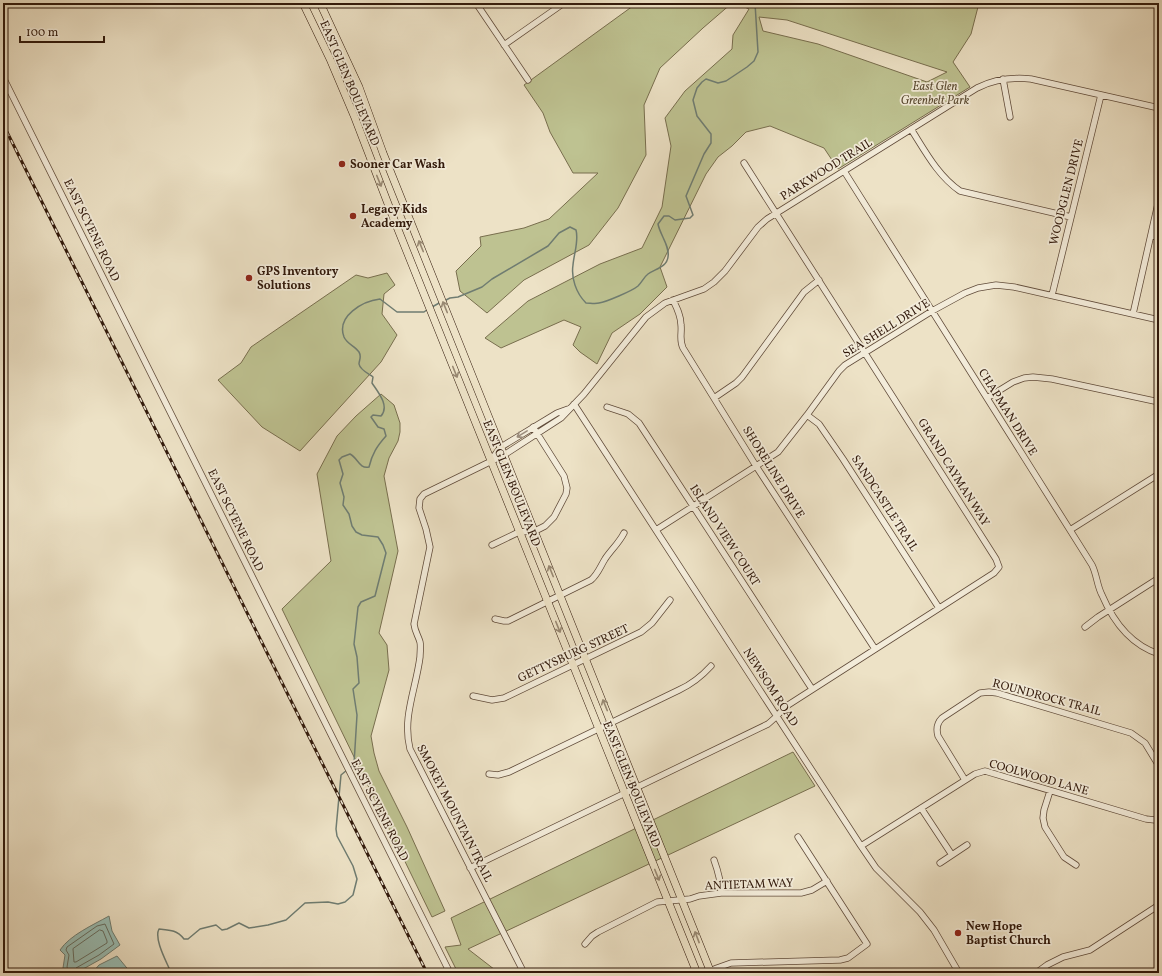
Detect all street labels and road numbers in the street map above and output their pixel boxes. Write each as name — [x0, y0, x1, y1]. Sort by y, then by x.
street label: EAST GLEN BOULEVARD — [315, 18, 383, 149]
street label: PARKWOOD TRAIL — [777, 135, 876, 205]
street label: WOODGLEN DRIVE — [1046, 138, 1088, 247]
street label: EAST SCYENE ROAD — [59, 177, 123, 285]
street label: SEA SHELL DRIVE — [840, 296, 933, 362]
street label: CHAPMAN DRIVE — [974, 366, 1040, 459]
street label: GRAND CAYMAN WAY — [913, 416, 993, 530]
street label: EAST GLEN BOULEVARD — [478, 418, 544, 549]
street label: SHORELINE DRIVE — [738, 423, 808, 522]
street label: SANDCASTLE TRAIL — [847, 452, 922, 555]
street label: EAST SCYENE ROAD — [203, 467, 267, 575]
street label: ISLAND VIEW COURT — [685, 482, 763, 589]
street label: GETTYSBURG STREET — [515, 621, 632, 687]
street label: NEWSOM ROAD — [739, 645, 802, 730]
street label: ROUNDROCK TRAIL — [991, 676, 1103, 720]
street label: EAST GLEN BOULEVARD — [598, 719, 664, 850]
street label: SMOKEY MOUNTAIN TRAIL — [412, 742, 496, 885]
street label: COOLWOOD LANE — [987, 756, 1090, 800]
street label: EAST SCYENE ROAD — [347, 757, 412, 864]
street label: ANTIETAM WAY — [704, 875, 794, 895]

